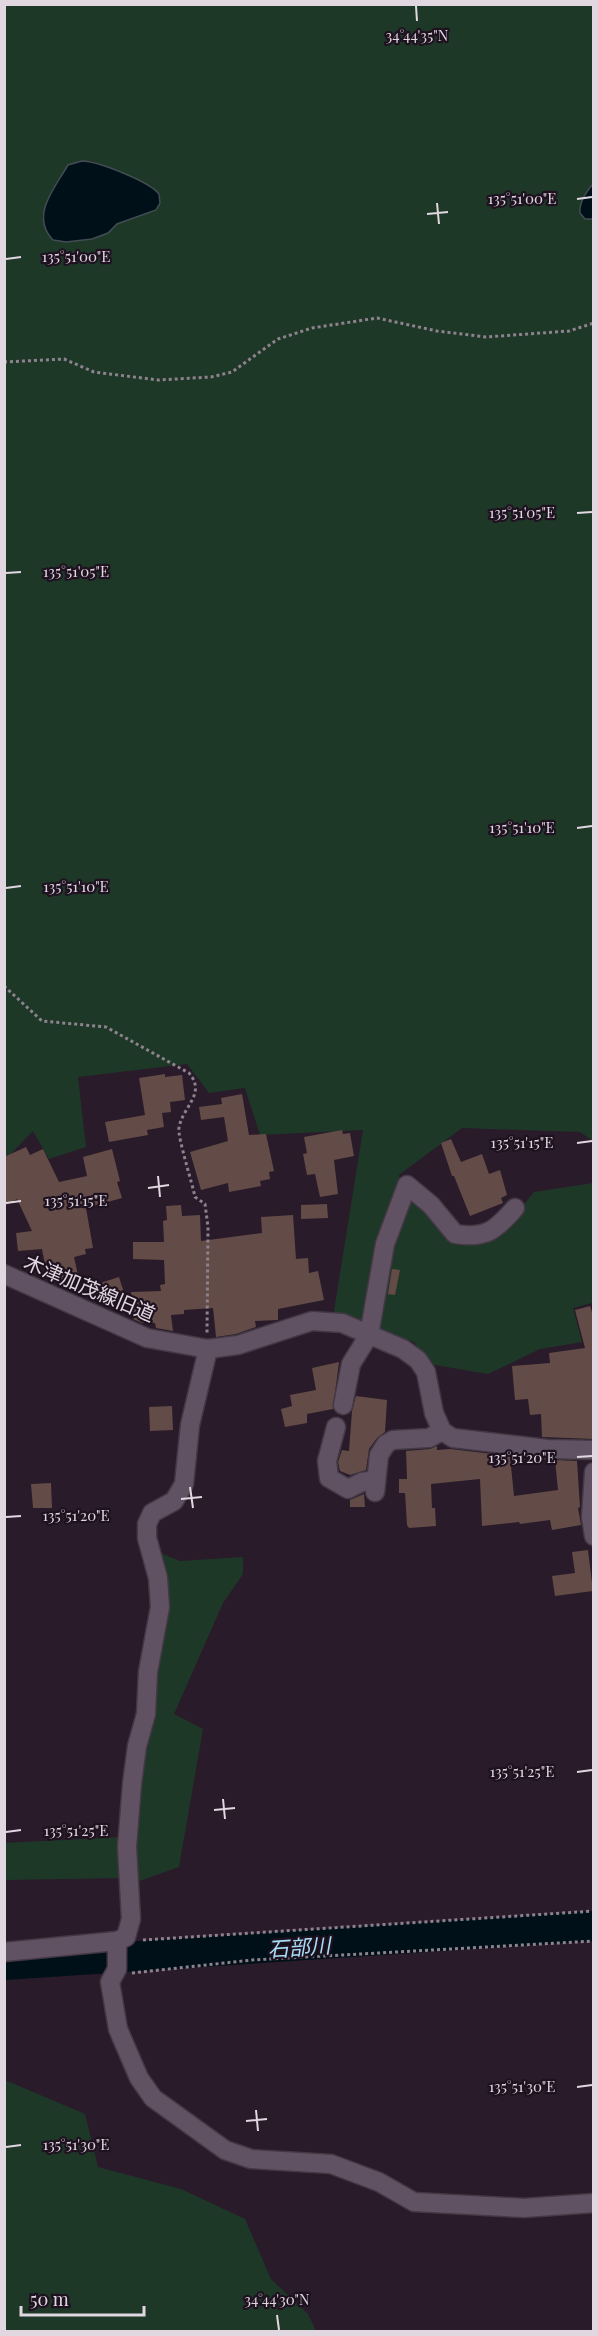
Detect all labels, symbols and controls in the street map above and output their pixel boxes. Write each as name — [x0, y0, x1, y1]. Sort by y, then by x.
text: 34°44'35"N — [386, 25, 449, 45]
text: 135°51'00"E — [488, 188, 556, 208]
text: 135°51'00"E — [42, 246, 110, 266]
text: 135°51'05"E — [489, 502, 555, 522]
text: 135°51'05"E — [43, 561, 109, 581]
text: 135°51'10"E — [489, 817, 555, 837]
text: 135°51'10"E — [43, 876, 109, 896]
text: 135°51'15"E — [491, 1132, 553, 1152]
text: 135°51'15"E — [45, 1190, 107, 1210]
street label: 木津加茂線旧道 — [20, 1247, 160, 1327]
text: 135°51'20"E — [488, 1447, 556, 1467]
text: 135°51'20"E — [42, 1505, 110, 1525]
text: 135°51'25"E — [490, 1761, 554, 1781]
text: 135°51'25"E — [44, 1820, 108, 1840]
water label: 石部川 — [267, 1930, 333, 1962]
text: 135°51'30"E — [489, 2076, 555, 2096]
text: 135°51'30"E — [43, 2134, 109, 2154]
scale bar — [21, 2279, 144, 2317]
text: 50 m — [30, 2287, 69, 2311]
text: 34°44'30"N — [244, 2289, 310, 2309]

